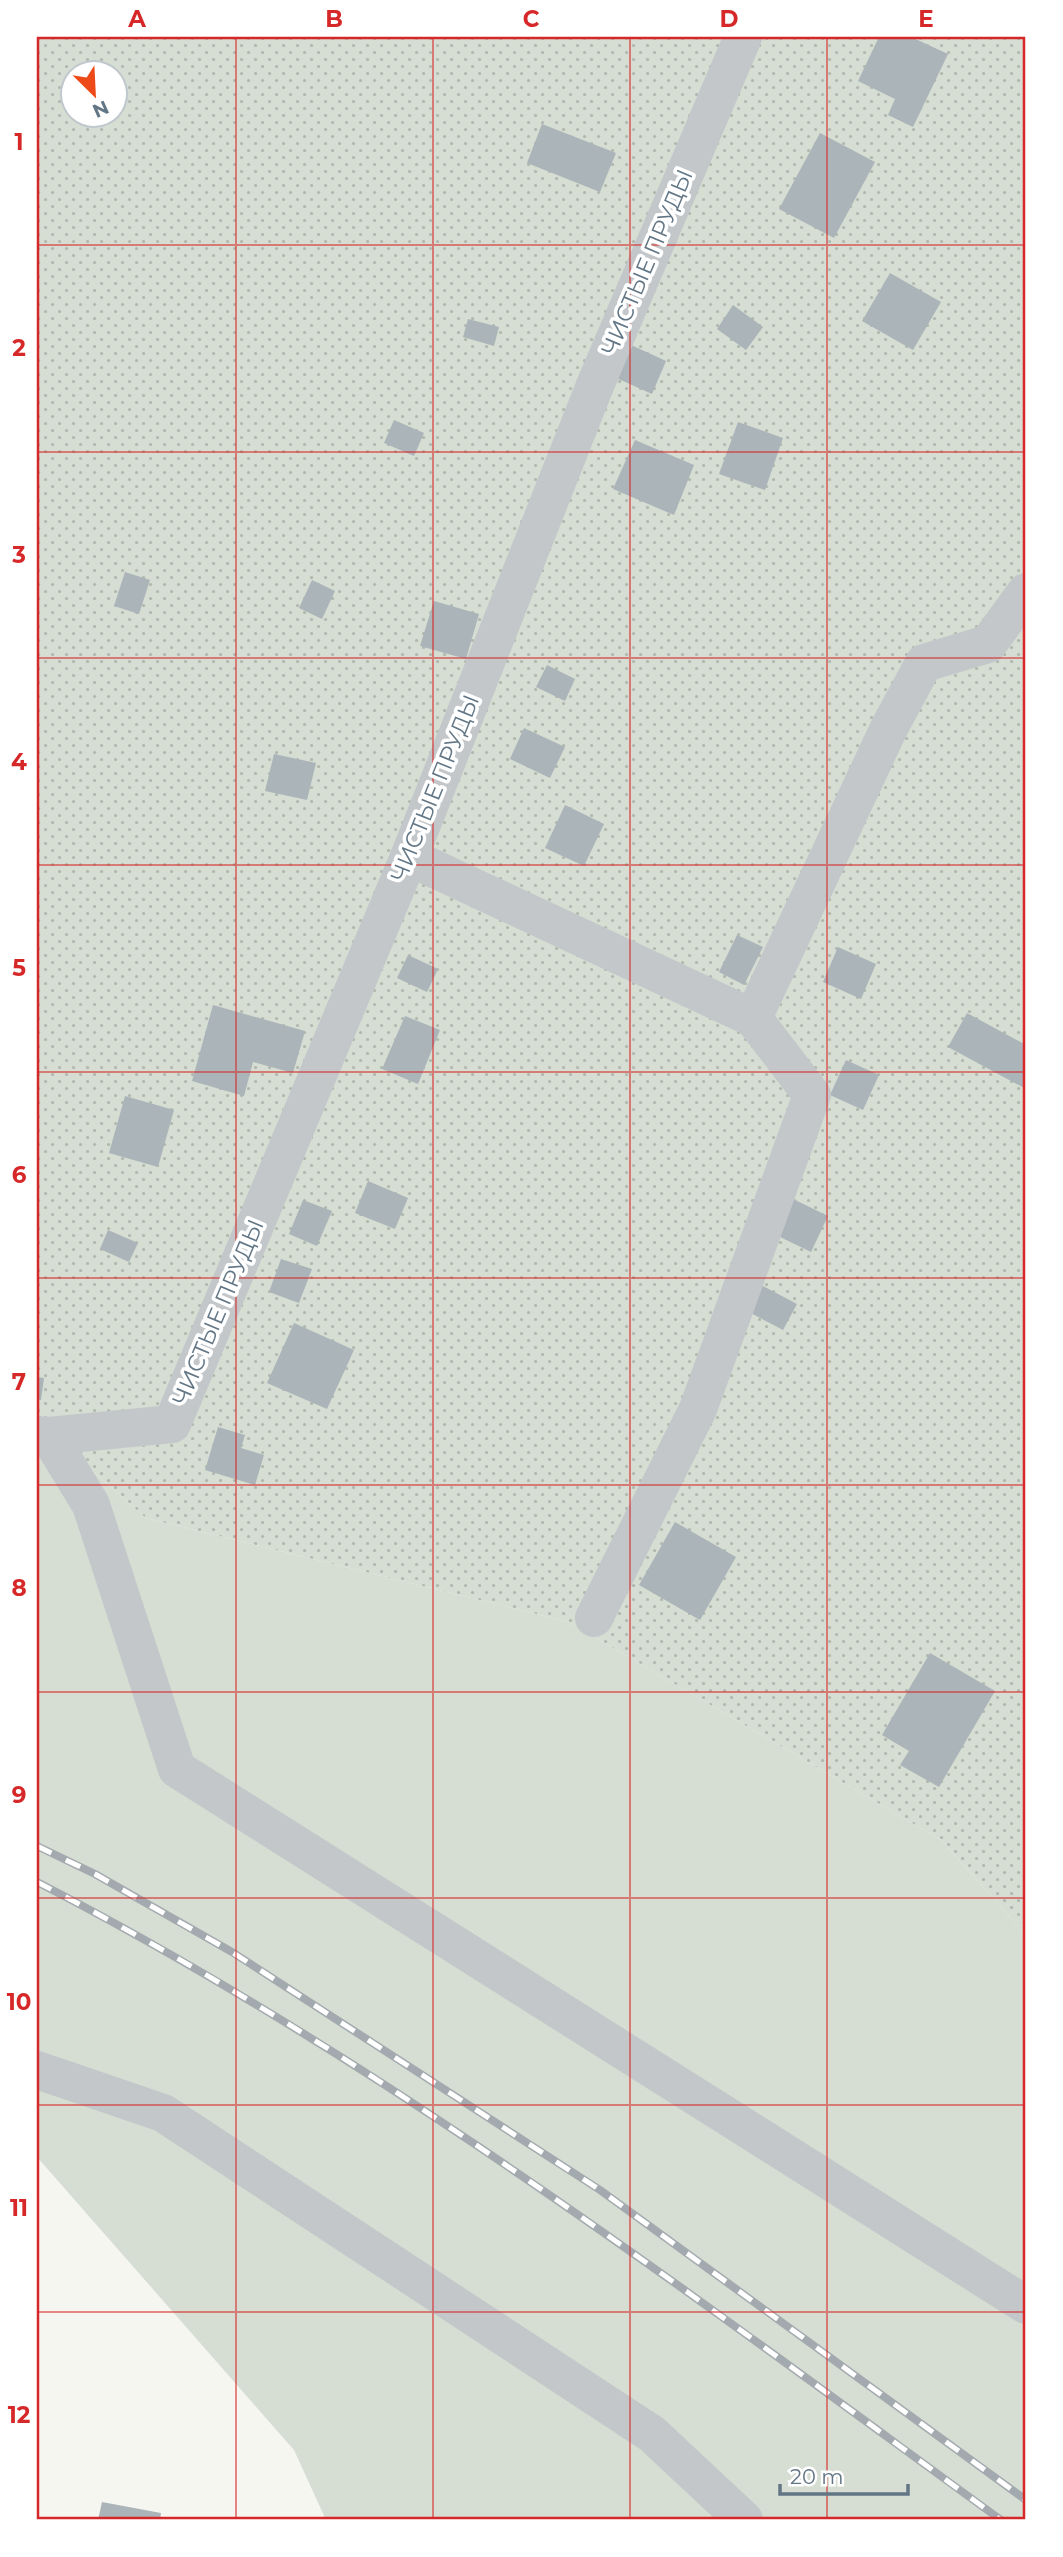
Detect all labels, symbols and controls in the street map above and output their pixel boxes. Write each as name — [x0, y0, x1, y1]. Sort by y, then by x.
text: A — [127, 5, 146, 33]
text: B — [325, 5, 343, 33]
text: C — [523, 5, 540, 33]
text: D — [720, 5, 739, 33]
text: E — [918, 5, 934, 33]
north arrow — [60, 60, 130, 130]
text: N — [89, 95, 112, 123]
text: 1 — [14, 128, 24, 156]
street label: ЧИСТЫЕ ПРУДЫ — [595, 165, 699, 359]
text: 2 — [12, 334, 26, 362]
text: 3 — [11, 541, 26, 569]
street label: ЧИСТЫЕ ПРУДЫ — [385, 690, 485, 886]
text: 4 — [11, 748, 27, 776]
text: 5 — [12, 954, 26, 982]
text: 6 — [12, 1161, 27, 1189]
street label: ЧИСТЫЕ ПРУДЫ — [166, 1215, 270, 1409]
text: 7 — [12, 1368, 26, 1396]
text: 8 — [11, 1574, 27, 1602]
text: 9 — [12, 1781, 26, 1809]
text: 10 — [7, 1988, 31, 2016]
text: 11 — [10, 2194, 28, 2222]
text: 12 — [8, 2401, 30, 2429]
scale bar — [780, 2452, 907, 2496]
text: 20 m — [790, 2464, 844, 2489]

